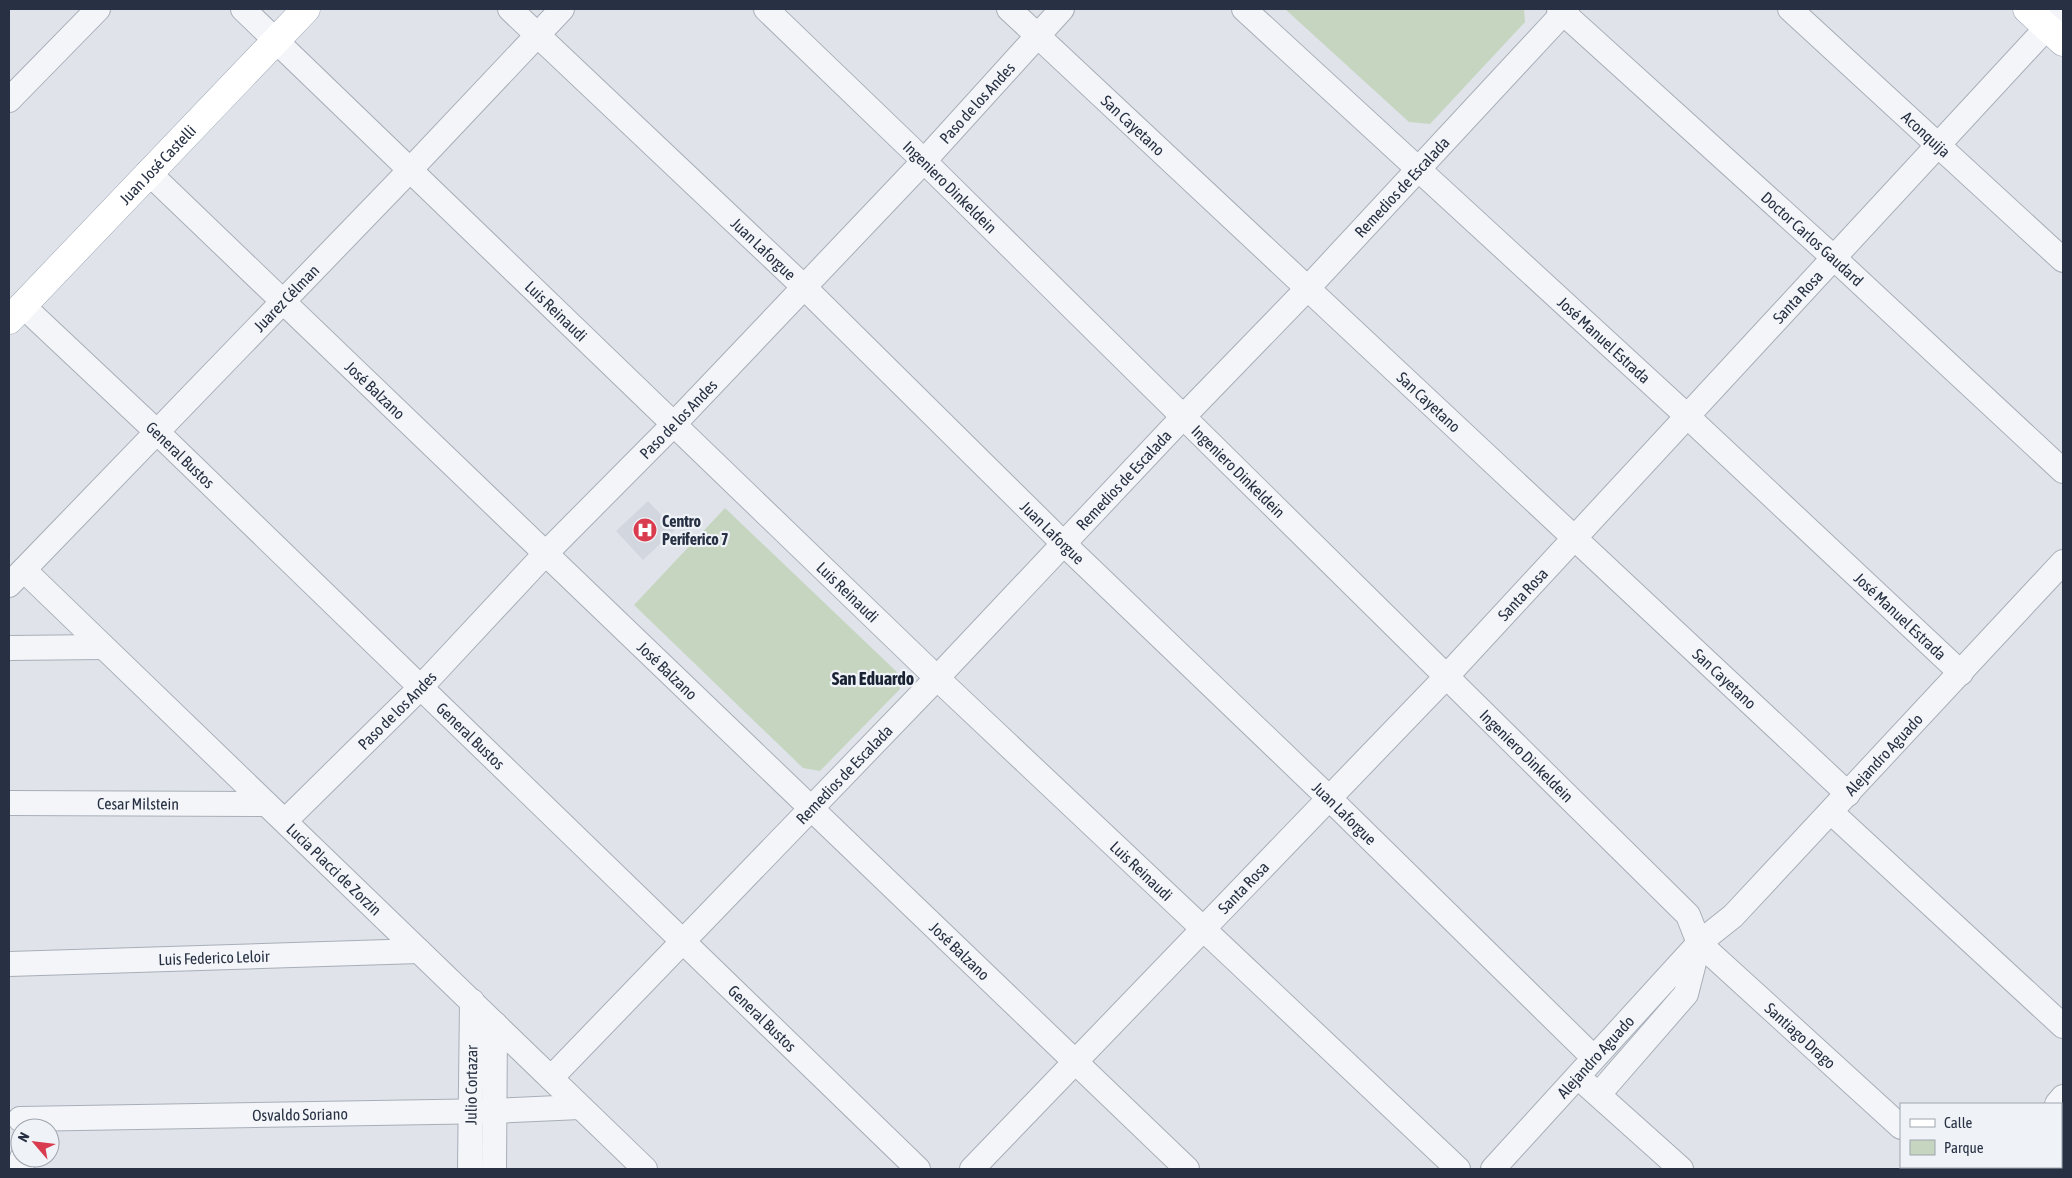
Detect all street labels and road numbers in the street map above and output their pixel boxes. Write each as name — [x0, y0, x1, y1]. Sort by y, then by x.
street label: Paso de los Andes — [936, 58, 1018, 147]
street label: San Cayetano — [1098, 91, 1168, 159]
street label: Aconquija — [1898, 108, 1954, 161]
street label: Juan José Castelli — [116, 121, 199, 208]
street label: Remedios de Escalada — [1351, 133, 1453, 241]
street label: Ingeniero Dinkeldein — [900, 137, 1001, 237]
street label: Doctor Carlos Gaudard — [1758, 188, 1867, 290]
street label: Juan Laforgue — [728, 214, 800, 284]
street label: Juarez Célman — [250, 261, 323, 335]
street label: Santa Rosa — [1769, 267, 1826, 327]
street label: Luis Reinaudi — [522, 277, 591, 345]
street label: José Manuel Estrada — [1554, 293, 1654, 387]
street label: José Balzano — [342, 357, 409, 423]
street label: San Cayetano — [1394, 368, 1464, 436]
street label: Paso de los Andes — [636, 375, 721, 462]
street label: General Bustos — [143, 418, 218, 492]
street label: Ingeniero Dinkeldein — [1188, 421, 1289, 521]
street label: Remedios de Escalada — [1072, 426, 1175, 534]
street label: Juan Laforgue — [1017, 497, 1088, 568]
street label: Luis Reinaudi — [813, 558, 882, 626]
street label: Santa Rosa — [1494, 564, 1551, 624]
street label: José Manuel Estrada — [1851, 569, 1950, 663]
street label: José Balzano — [634, 638, 701, 703]
street label: San Cayetano — [1689, 645, 1760, 712]
street label: Paso de los Andes — [354, 667, 440, 753]
street label: General Bustos — [433, 699, 509, 773]
street label: Ingeniero Dinkeldein — [1476, 706, 1577, 806]
street label: Alejandro Aguado — [1841, 710, 1926, 799]
street label: Remedios de Escalada — [792, 721, 896, 827]
street label: Juan Laforgue — [1309, 778, 1380, 848]
street label: Cesar Milstein — [97, 794, 179, 813]
street label: Lucia Placci de Zorzin — [283, 820, 385, 919]
street label: Luis Reinaudi — [1107, 837, 1176, 904]
street label: Santa Rosa — [1214, 858, 1272, 917]
street label: José Balzano — [926, 918, 993, 984]
street label: Luis Federico Leloir — [158, 947, 270, 968]
street label: General Bustos — [725, 981, 800, 1055]
street label: Santiago Drago — [1762, 999, 1839, 1072]
street label: Alejandro Aguado — [1553, 1012, 1637, 1102]
street label: Julio Cortazar — [462, 1045, 480, 1125]
street label: Osvaldo Soriano — [252, 1104, 348, 1124]

